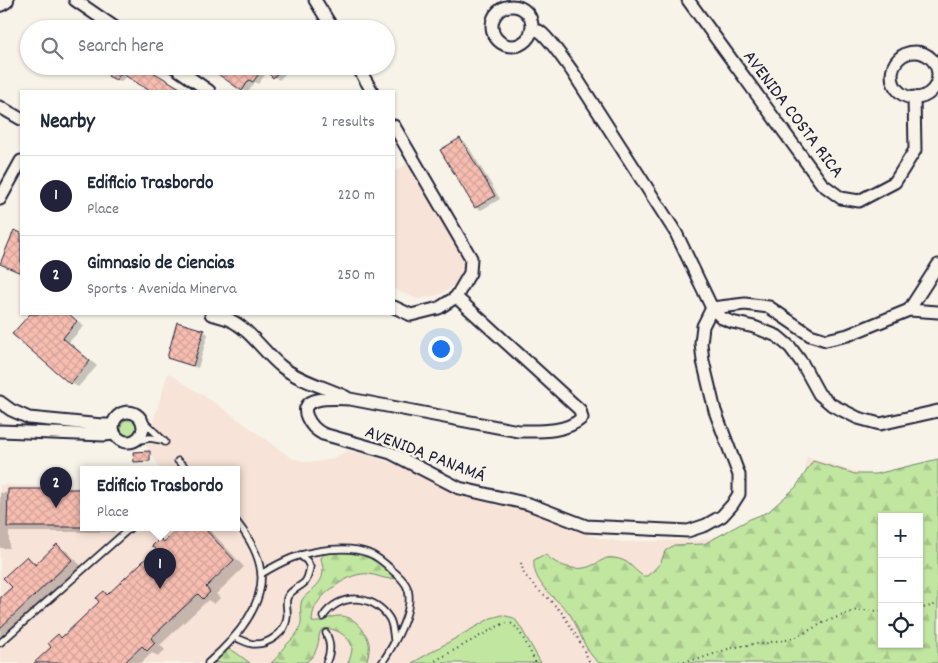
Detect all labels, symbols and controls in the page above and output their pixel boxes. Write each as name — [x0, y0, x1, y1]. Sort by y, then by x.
search box — [20, 20, 395, 75]
icon: search — [38, 34, 66, 62]
text: Search here — [78, 34, 164, 61]
street label: AVENIDA COSTA RICA — [735, 46, 849, 185]
text: Nearby — [40, 108, 95, 138]
text: 2 results — [321, 111, 375, 134]
text: Edificio Trasbordo — [87, 171, 213, 198]
text: 1 — [54, 184, 58, 207]
text: 220 m — [338, 184, 375, 207]
text: Place — [87, 198, 119, 221]
text: Gimnasio de Ciencias — [87, 251, 235, 278]
text: 2 — [53, 264, 60, 287]
text: 250 m — [337, 264, 375, 287]
text: Sports · Avenida Minerva — [87, 278, 236, 301]
your location — [428, 336, 454, 362]
street label: AVENIDA PANAMÁ — [360, 420, 489, 491]
popup — [80, 466, 240, 531]
pin: 2 — [40, 467, 72, 508]
text: Edificio Trasbordo — [97, 474, 223, 501]
text: Place — [97, 501, 129, 524]
map controls — [878, 513, 923, 648]
button: + — [878, 513, 923, 558]
pin: 1 — [144, 548, 176, 589]
button: − — [878, 558, 923, 603]
button: locate — [878, 603, 923, 648]

